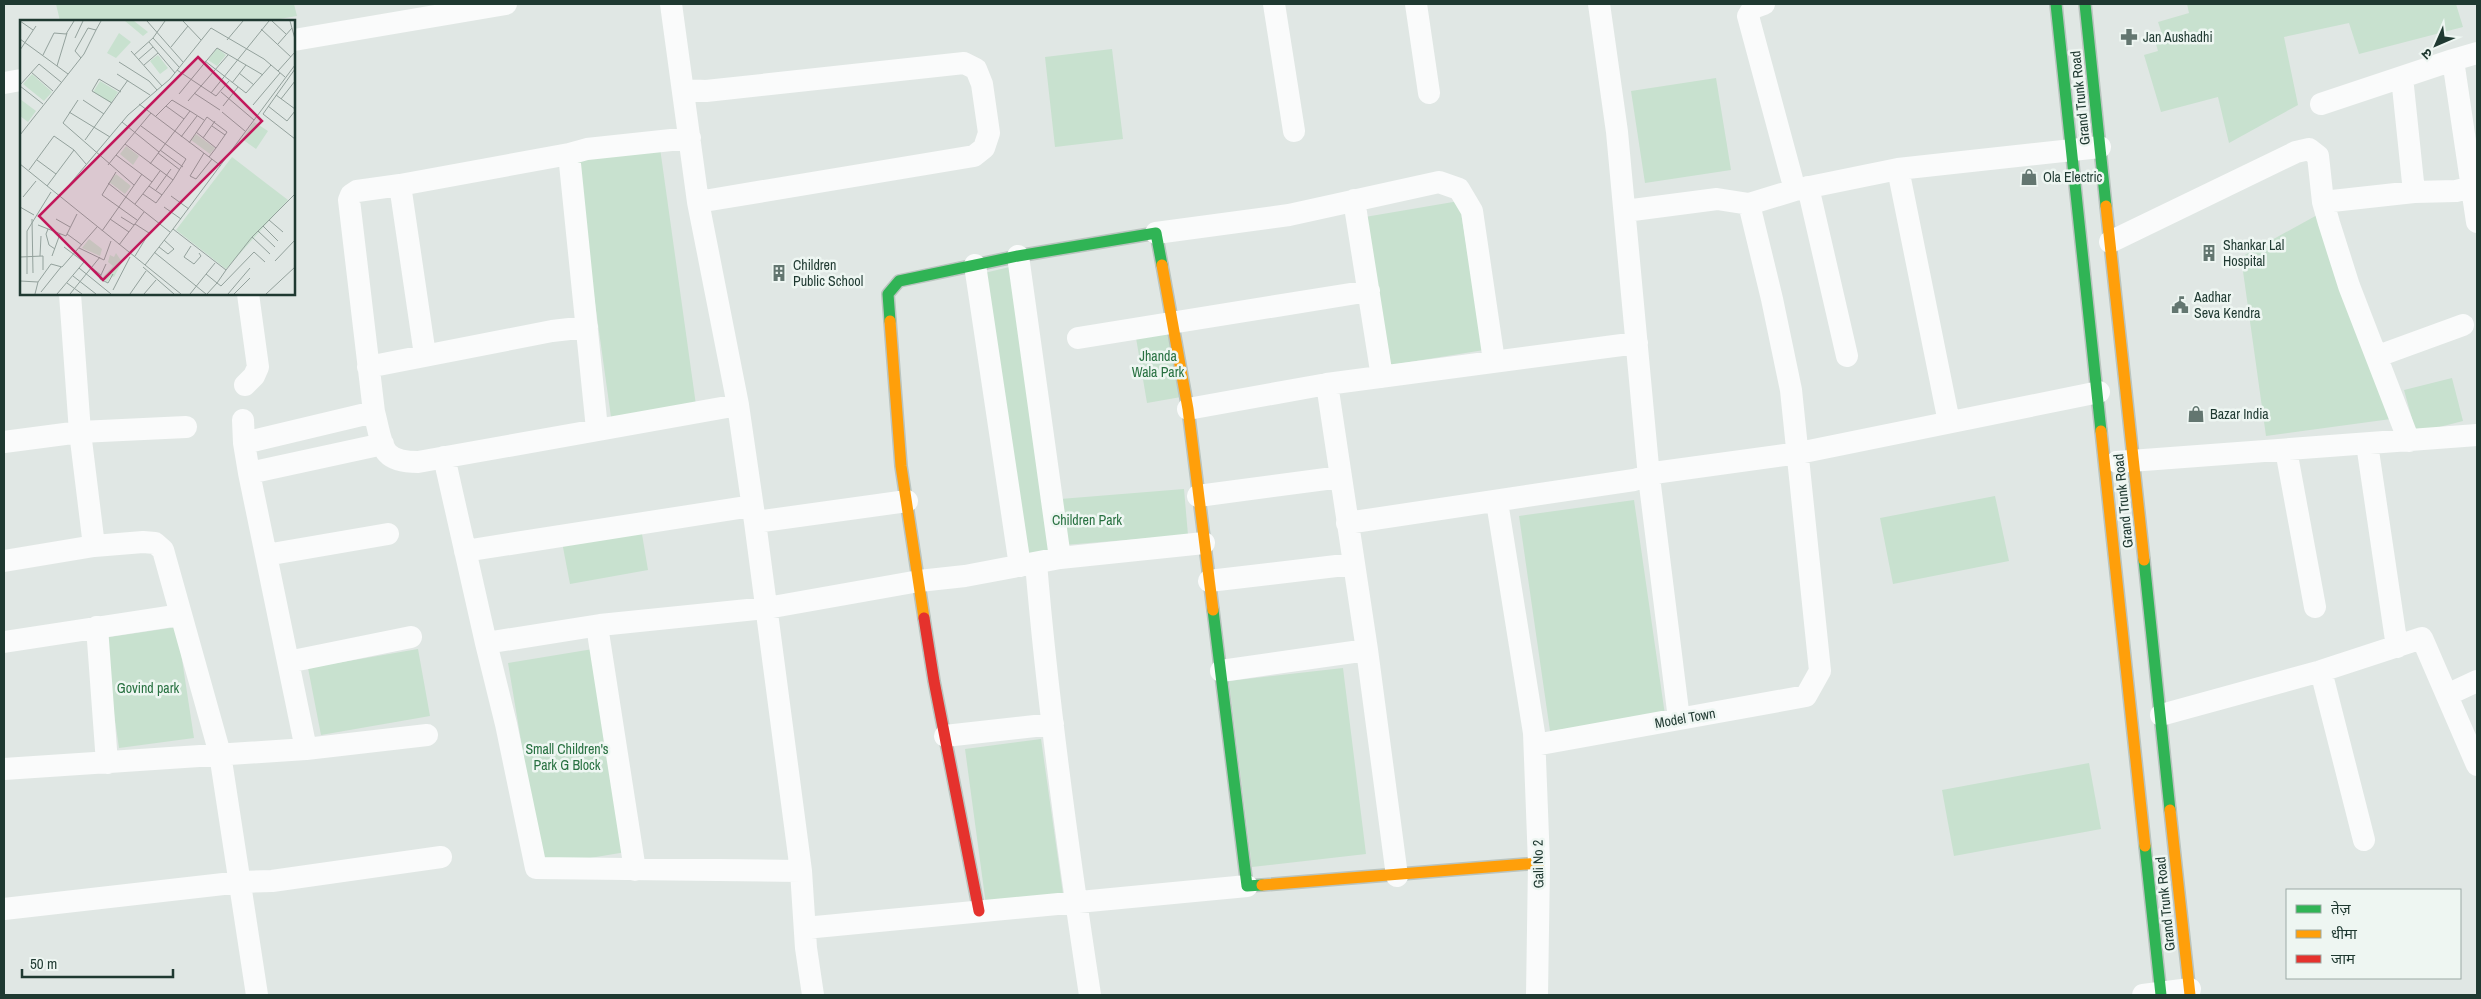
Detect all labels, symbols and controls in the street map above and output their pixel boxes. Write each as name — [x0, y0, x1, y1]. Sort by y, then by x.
inset map — [20, 20, 295, 295]
north arrow — [2411, 20, 2461, 70]
pharmacy icon: Jan Aushadhi — [2119, 27, 2139, 47]
place label: Jan Aushadhi — [2143, 28, 2213, 46]
text: उ — [2417, 44, 2436, 63]
street label: Grand Trunk Road — [2066, 50, 2094, 146]
shop icon: Ola Electric — [2019, 167, 2039, 187]
place label: Ola Electric — [2043, 168, 2103, 186]
place label: Shankar Lal Hospital — [2223, 236, 2284, 270]
building icon: Shankar Lal Hospital — [2199, 243, 2219, 263]
place label: Children Public School — [793, 256, 863, 290]
building icon: Children Public School — [769, 263, 789, 283]
place label: Aadhar Seva Kendra — [2193, 288, 2261, 322]
public building icon: Aadhar Seva Kendra — [2170, 295, 2190, 315]
park label: Jhanda Wala Park — [1132, 347, 1185, 381]
shop icon: Bazar India — [2186, 404, 2206, 424]
place label: Bazar India — [2210, 405, 2269, 423]
street label: Grand Trunk Road — [2109, 453, 2137, 549]
park label: Children Park — [1052, 511, 1122, 529]
park label: Govind park — [117, 679, 180, 697]
street label: Model Town — [1653, 704, 1717, 732]
park label: Small Children's Park G Block — [525, 740, 609, 774]
street label: Gali No 2 — [1529, 840, 1547, 888]
street label: Grand Trunk Road — [2151, 856, 2179, 952]
legend — [2286, 889, 2461, 979]
text: तेज़ — [2331, 898, 2352, 919]
text: धीमा — [2331, 923, 2358, 944]
scale bar — [22, 946, 174, 978]
text: जाम — [2331, 948, 2356, 969]
text: 50 m — [30, 953, 57, 974]

